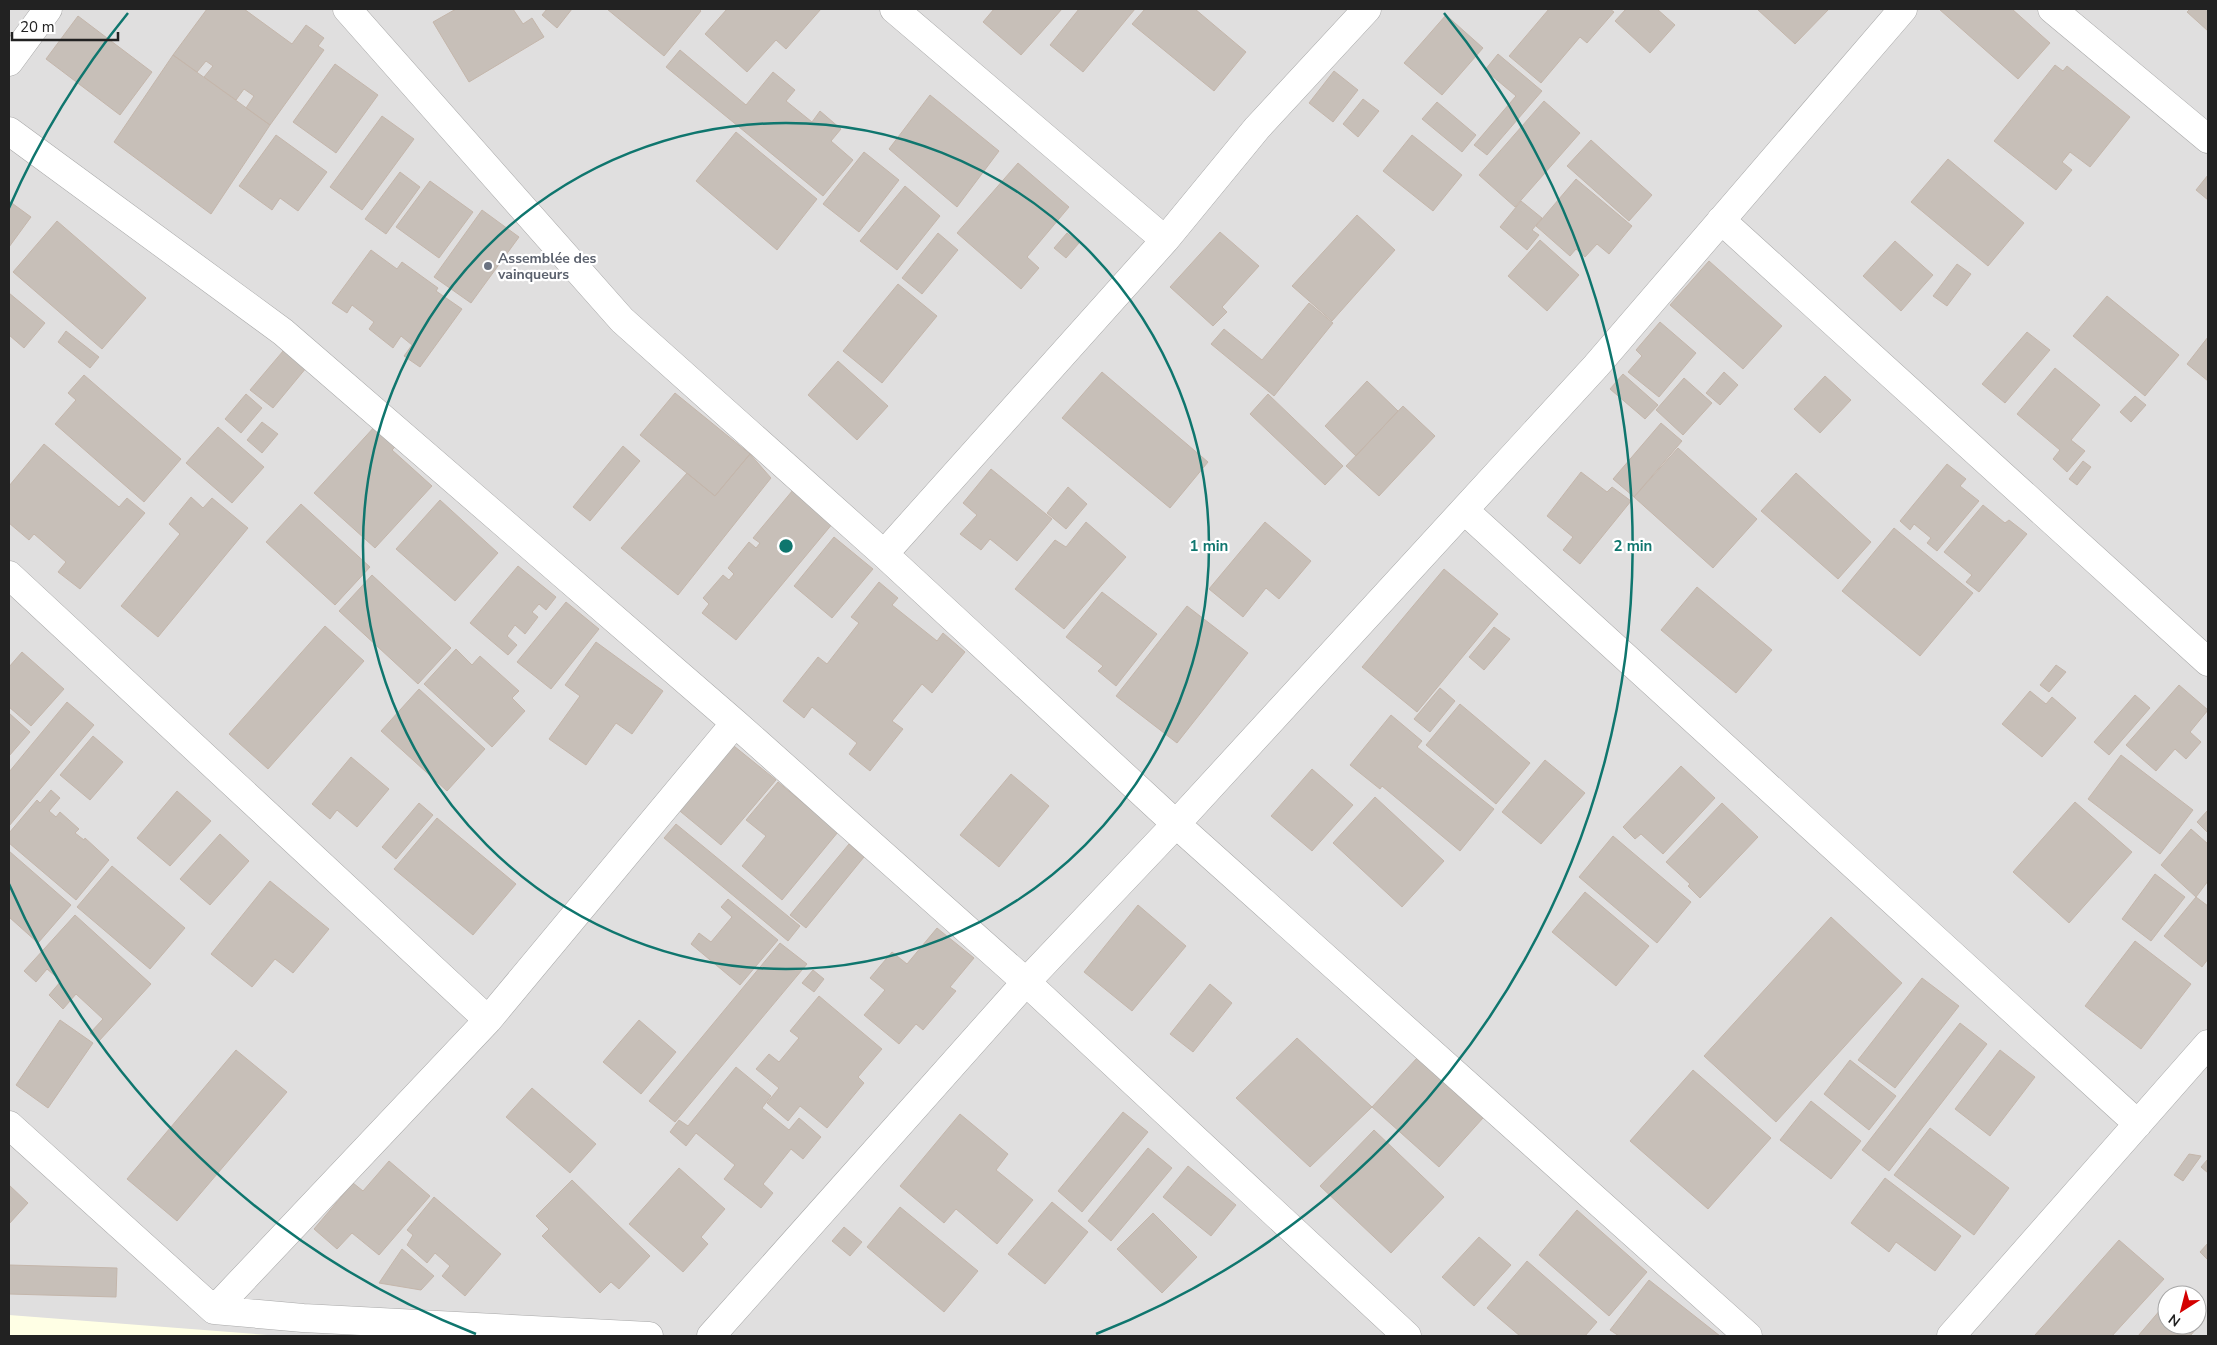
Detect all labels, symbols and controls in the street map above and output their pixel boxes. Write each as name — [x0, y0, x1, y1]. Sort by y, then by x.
scale bar — [12, 10, 119, 42]
text: 20 m — [20, 17, 55, 37]
place label: Assemblée des vainqueurs — [497, 249, 597, 284]
marker: Assemblée des vainqueurs — [482, 260, 494, 272]
text: 1 min — [1190, 536, 1228, 556]
text: 2 min — [1614, 536, 1652, 556]
centre of rings — [777, 537, 795, 555]
north arrow — [2157, 1285, 2207, 1335]
text: N — [2165, 1309, 2184, 1331]

